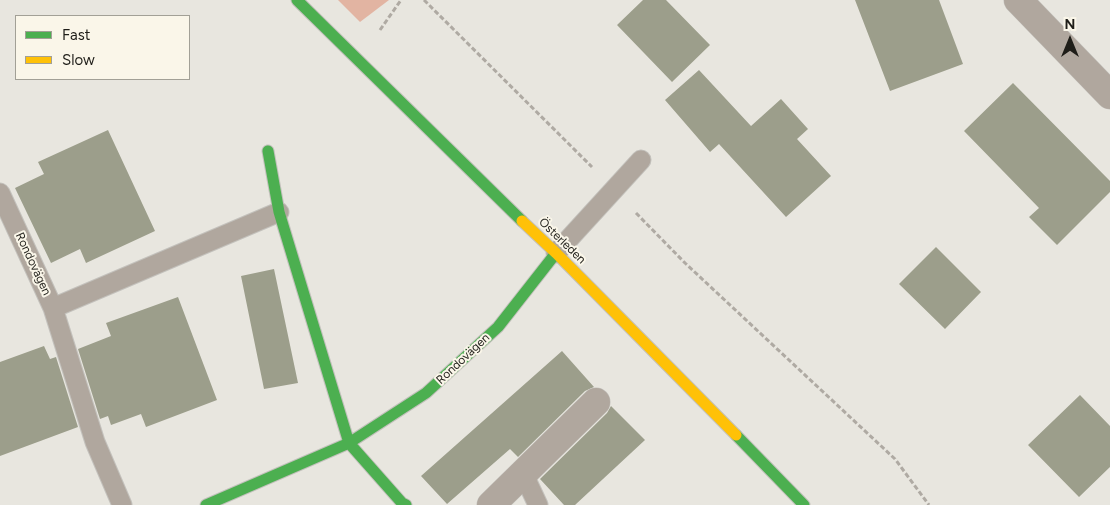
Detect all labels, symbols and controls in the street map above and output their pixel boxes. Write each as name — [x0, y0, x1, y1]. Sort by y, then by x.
legend — [15, 15, 190, 80]
north arrow — [1045, 15, 1095, 65]
text: N — [1065, 16, 1075, 33]
text: Fast — [62, 26, 90, 44]
text: Slow — [62, 51, 95, 69]
street label: Österleden — [536, 215, 588, 267]
street label: Rondovägen — [12, 230, 54, 298]
street label: Rondovägen — [433, 331, 493, 387]

